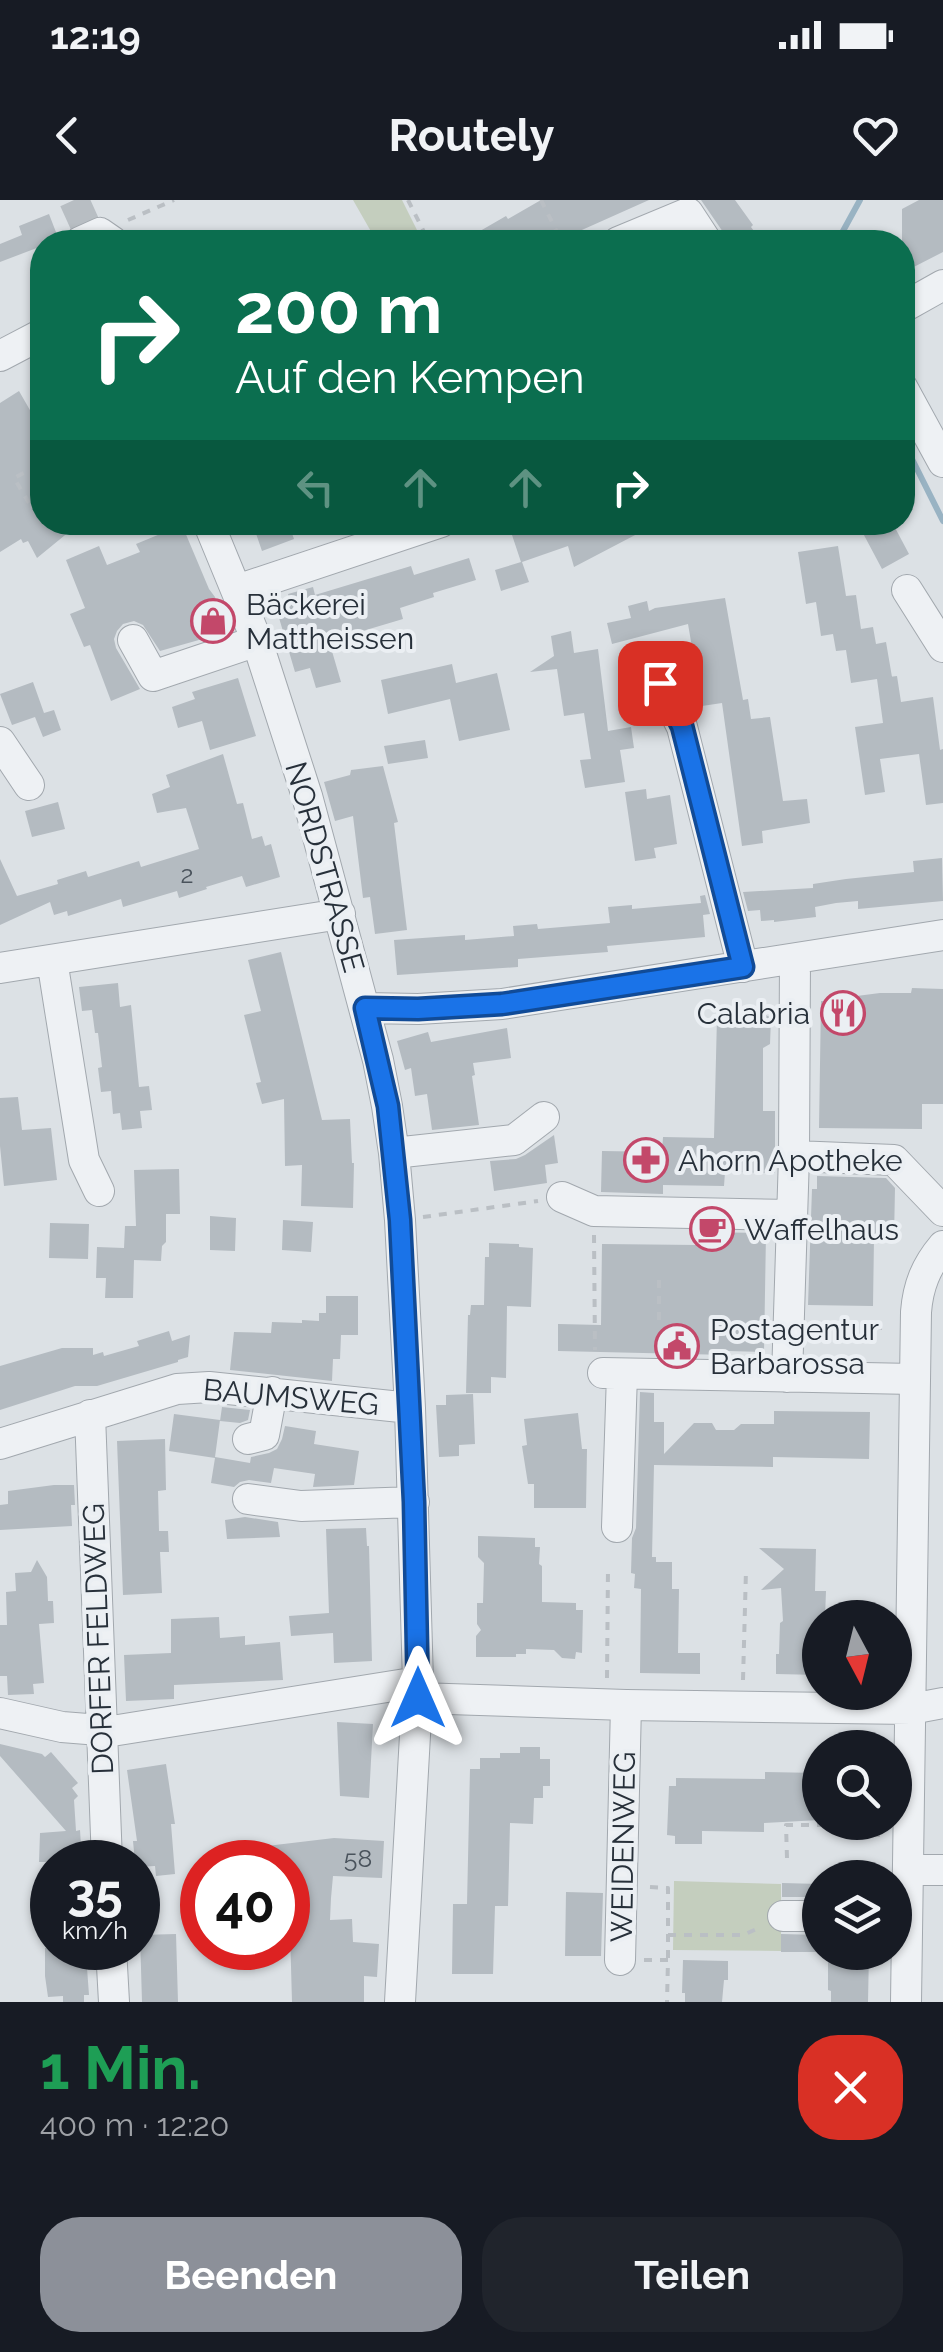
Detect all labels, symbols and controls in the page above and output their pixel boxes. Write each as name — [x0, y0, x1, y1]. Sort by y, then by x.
text: 12:19 — [50, 13, 141, 58]
icon: back — [40, 108, 95, 163]
icon: heart — [848, 108, 903, 163]
text: Routely — [389, 109, 554, 162]
text: 200 m — [235, 267, 442, 349]
icon: right — [70, 270, 200, 400]
text: Auf den Kempen — [235, 351, 585, 404]
icon: left — [288, 460, 343, 515]
icon: ahead — [393, 460, 448, 515]
icon: ahead — [498, 460, 553, 515]
icon: right — [603, 460, 658, 515]
place label: Bäckerei Mattheissen — [246, 587, 414, 656]
shop icon: Bäckerei Mattheissen — [190, 598, 236, 644]
pin — [618, 641, 703, 726]
icon: arrive — [633, 656, 688, 711]
street label: NORDSTRASSE — [278, 758, 372, 976]
house number: 2 — [180, 859, 194, 889]
restaurant icon: Calabria — [820, 990, 866, 1036]
place label: Calabria — [697, 996, 810, 1031]
pharmacy icon: Ahorn Apotheke — [623, 1137, 669, 1183]
place label: Ahorn Apotheke — [678, 1143, 903, 1178]
cafe icon: Waffelhaus — [689, 1206, 735, 1252]
place label: Waffelhaus — [744, 1212, 899, 1247]
place label: Postagentur Barbarossa — [710, 1312, 879, 1381]
public building icon: Postagentur Barbarossa — [654, 1323, 700, 1369]
street label: BAUMSWEG — [202, 1372, 380, 1422]
street label: DORFER FELDWEG — [76, 1503, 120, 1775]
north arrow — [802, 1600, 912, 1710]
map controls — [802, 1600, 912, 1970]
position arrow — [366, 1646, 470, 1750]
button: search — [802, 1730, 912, 1840]
street label: WEIDENWEG — [604, 1751, 642, 1943]
speed limit sign: 40 — [180, 1840, 310, 1970]
house number: 58 — [344, 1843, 372, 1873]
button: layers — [802, 1860, 912, 1970]
text: 35 — [67, 1863, 123, 1922]
text: km/h — [62, 1915, 128, 1945]
text: 1 Min. — [40, 2033, 201, 2103]
button: close — [798, 2035, 903, 2140]
text: 400 m · 12:20 — [40, 2106, 229, 2143]
button: Beenden — [40, 2217, 462, 2332]
button: Teilen — [482, 2217, 903, 2332]

